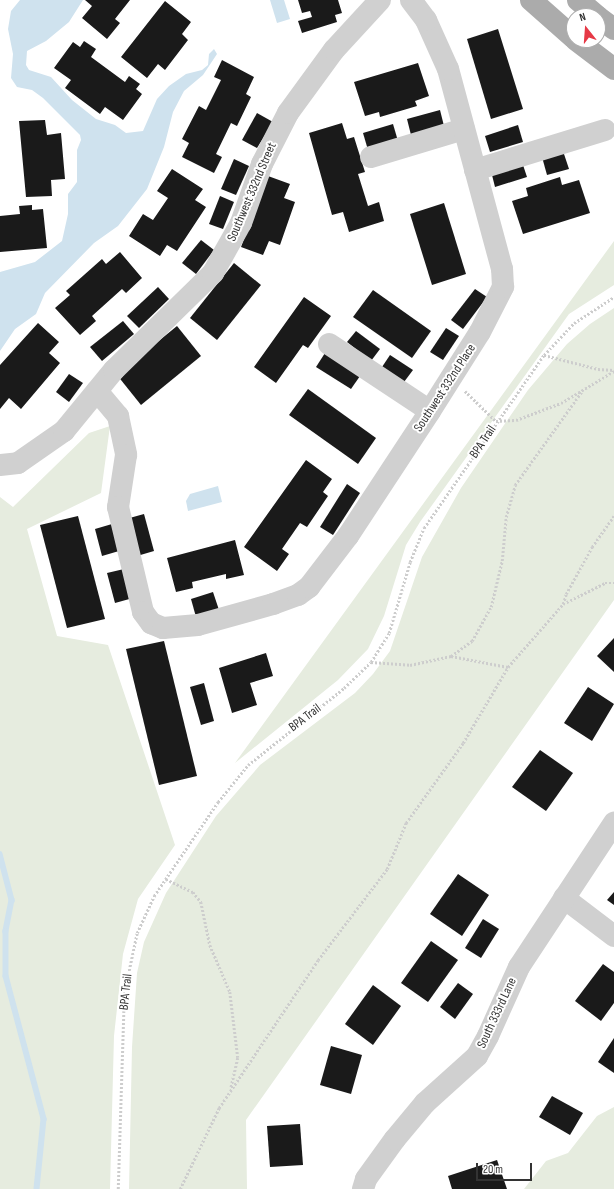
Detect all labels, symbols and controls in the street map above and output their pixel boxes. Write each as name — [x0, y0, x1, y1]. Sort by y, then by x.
north arrow — [566, 8, 606, 48]
text: N — [578, 10, 587, 24]
street label: Southwest 332nd Street — [224, 140, 280, 244]
street label: Southwest 332nd Place — [411, 341, 479, 435]
street label: BPA Trail — [466, 423, 500, 461]
street label: BPA Trail — [286, 701, 324, 735]
street label: BPA Trail — [116, 973, 136, 1011]
street label: South 333rd Lane — [474, 975, 520, 1051]
scale bar — [478, 1155, 534, 1181]
text: 20 m — [483, 1162, 503, 1177]

